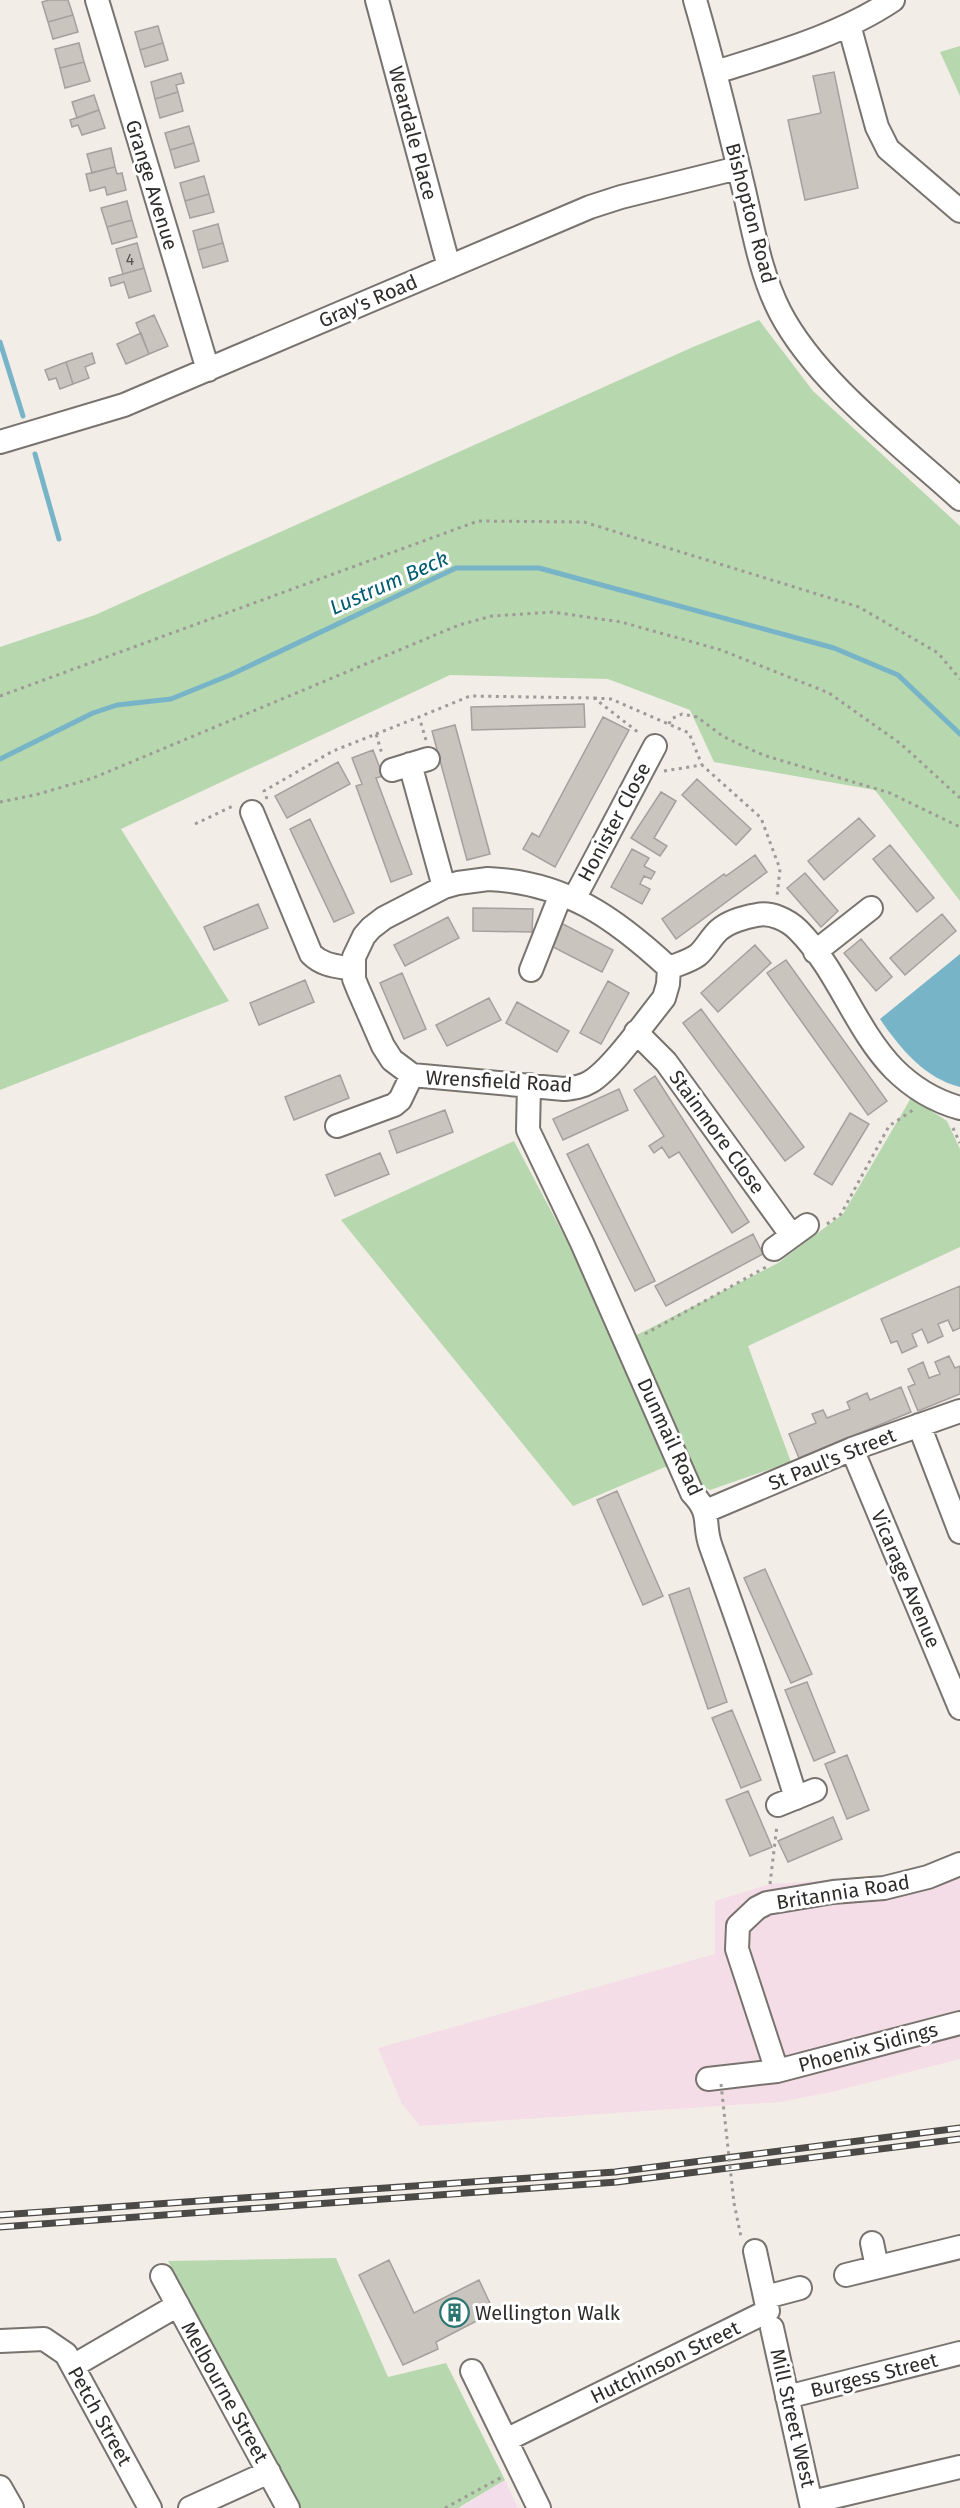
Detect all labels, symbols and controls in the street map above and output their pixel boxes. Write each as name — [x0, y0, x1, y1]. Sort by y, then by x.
street label: Weardale Place — [384, 63, 442, 203]
street label: Grange Avenue — [121, 117, 183, 253]
street label: Bishopton Road — [721, 140, 781, 286]
house number: 4 — [126, 250, 135, 269]
street label: Gray's Road — [315, 269, 421, 333]
water label: Lustrum Beck — [326, 545, 452, 621]
street label: Honister Close — [573, 758, 655, 886]
street label: Wrensfield Road — [425, 1065, 573, 1097]
street label: Stainmore Close — [664, 1065, 770, 1199]
street label: Dunmail Road — [632, 1374, 708, 1500]
street label: St Paul's Street — [765, 1422, 900, 1495]
street label: Vicarage Avenue — [866, 1506, 946, 1652]
street label: Britannia Road — [775, 1870, 911, 1914]
street label: Phoenix Sidings — [796, 2017, 940, 2077]
building icon: Wellington Walk — [438, 2297, 470, 2329]
place label: Wellington Walk — [475, 2301, 621, 2325]
street label: Hutchinson Street — [586, 2315, 744, 2409]
street label: Melbourne Street — [176, 2317, 274, 2467]
street label: Mill Street West — [765, 2346, 821, 2490]
street label: Burgess Street — [808, 2347, 941, 2402]
street label: Petch Street — [63, 2362, 137, 2470]

